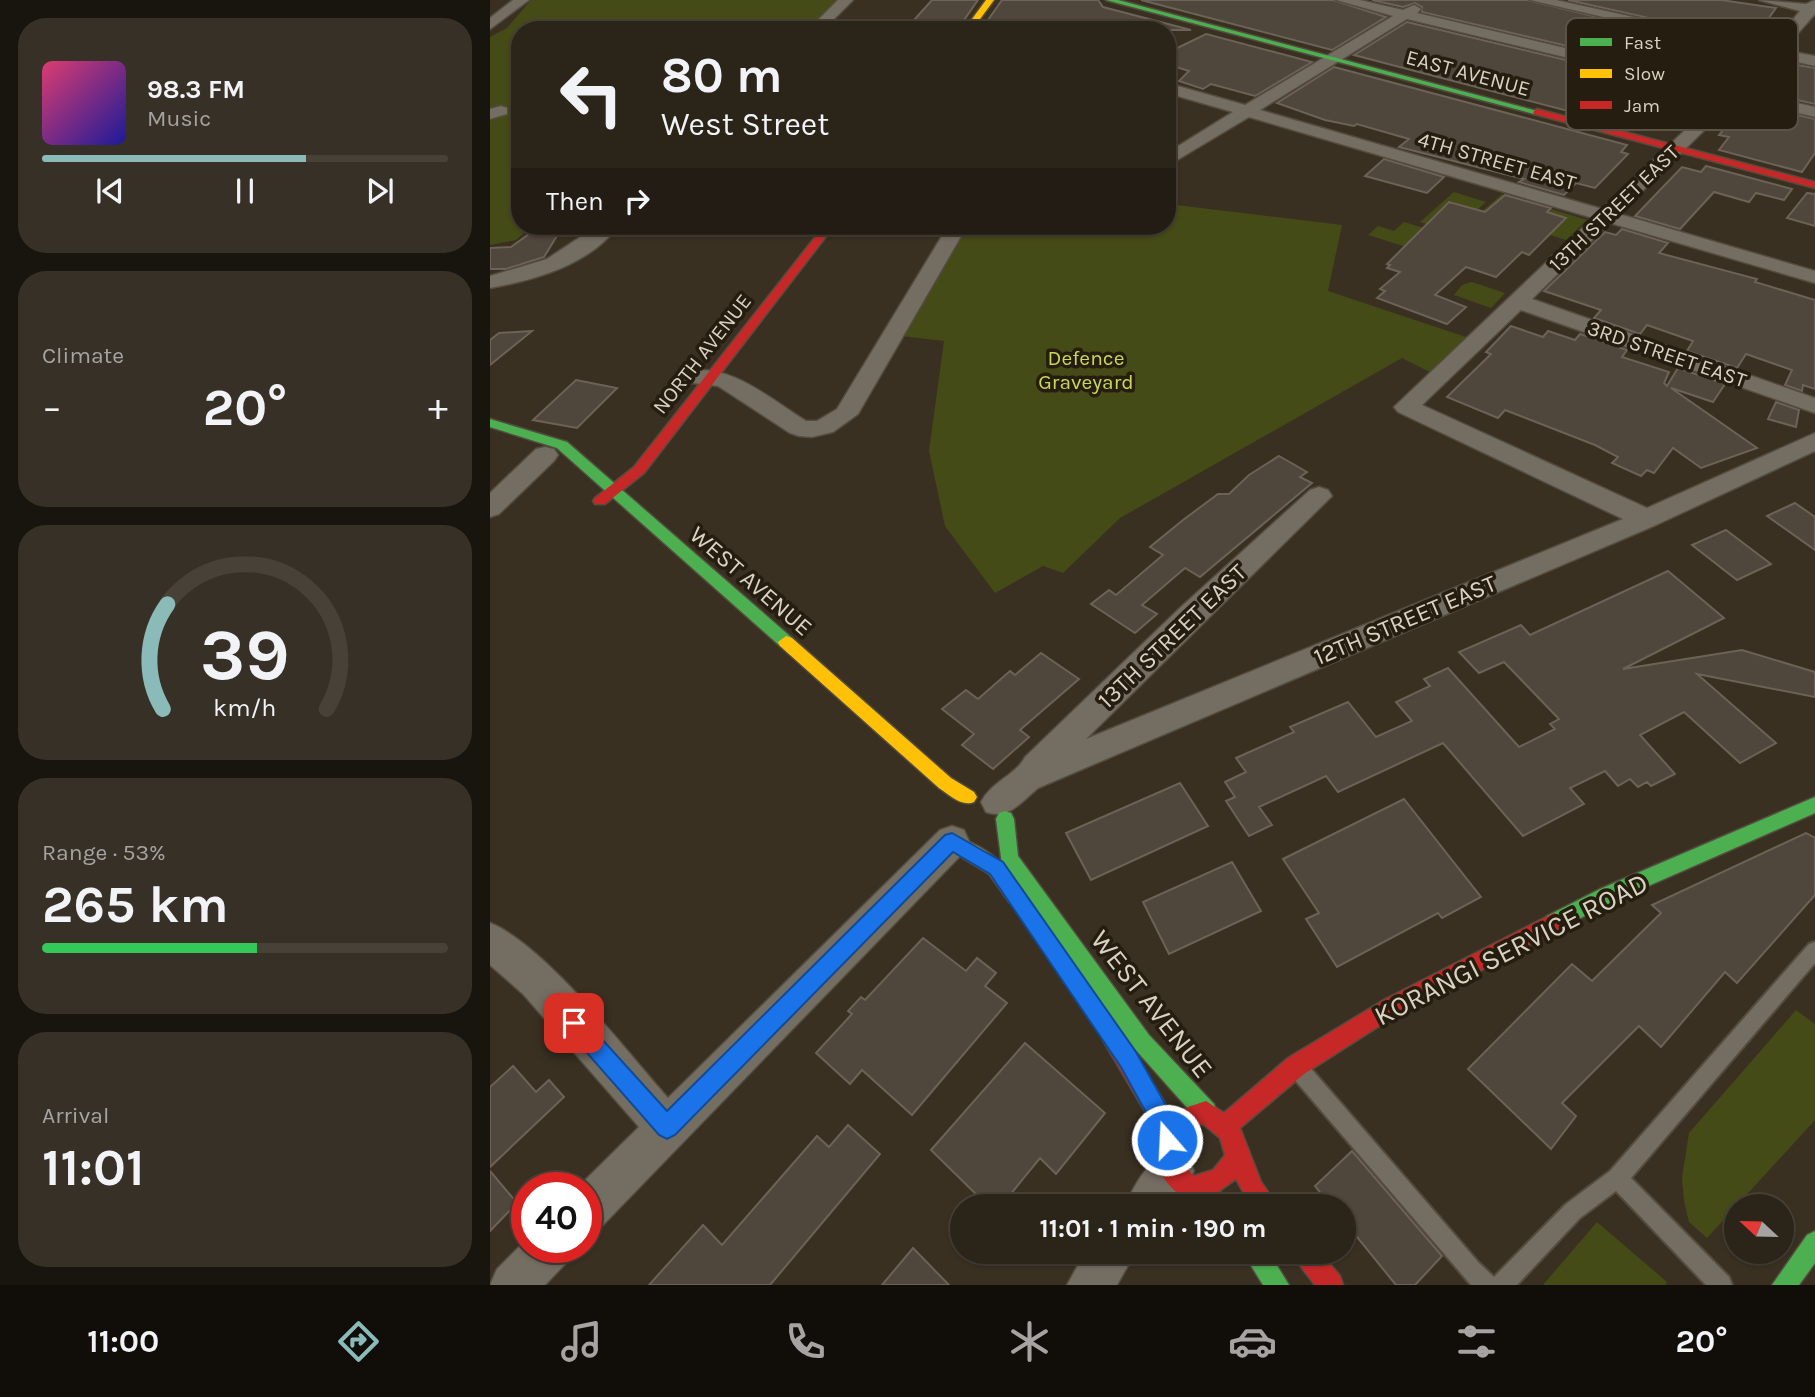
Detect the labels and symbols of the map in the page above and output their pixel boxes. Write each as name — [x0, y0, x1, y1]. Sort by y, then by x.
legend — [1566, 18, 1798, 130]
text: Fast — [1624, 32, 1661, 54]
street label: EAST AVENUE — [1404, 45, 1532, 101]
text: Slow — [1624, 63, 1665, 85]
text: Jam — [1624, 95, 1660, 117]
street label: 4TH STREET EAST — [1415, 127, 1579, 195]
street label: 13TH STREET EAST — [1544, 140, 1684, 276]
street label: NORTH AVENUE — [648, 289, 756, 419]
street label: 3RD STREET EAST — [1584, 316, 1750, 393]
park label: Defence Graveyard — [1038, 346, 1134, 394]
street label: WEST AVENUE — [684, 520, 818, 642]
street label: 13TH STREET EAST — [1092, 558, 1252, 714]
street label: 12TH STREET EAST — [1310, 569, 1500, 671]
street label: KORANGI SERVICE ROAD — [1369, 866, 1653, 1032]
street label: WEST AVENUE — [1084, 924, 1220, 1084]
pin — [544, 993, 604, 1053]
position arrow — [1130, 1103, 1204, 1177]
speed limit sign: 40 — [511, 1172, 602, 1263]
north arrow — [1724, 1194, 1794, 1264]

